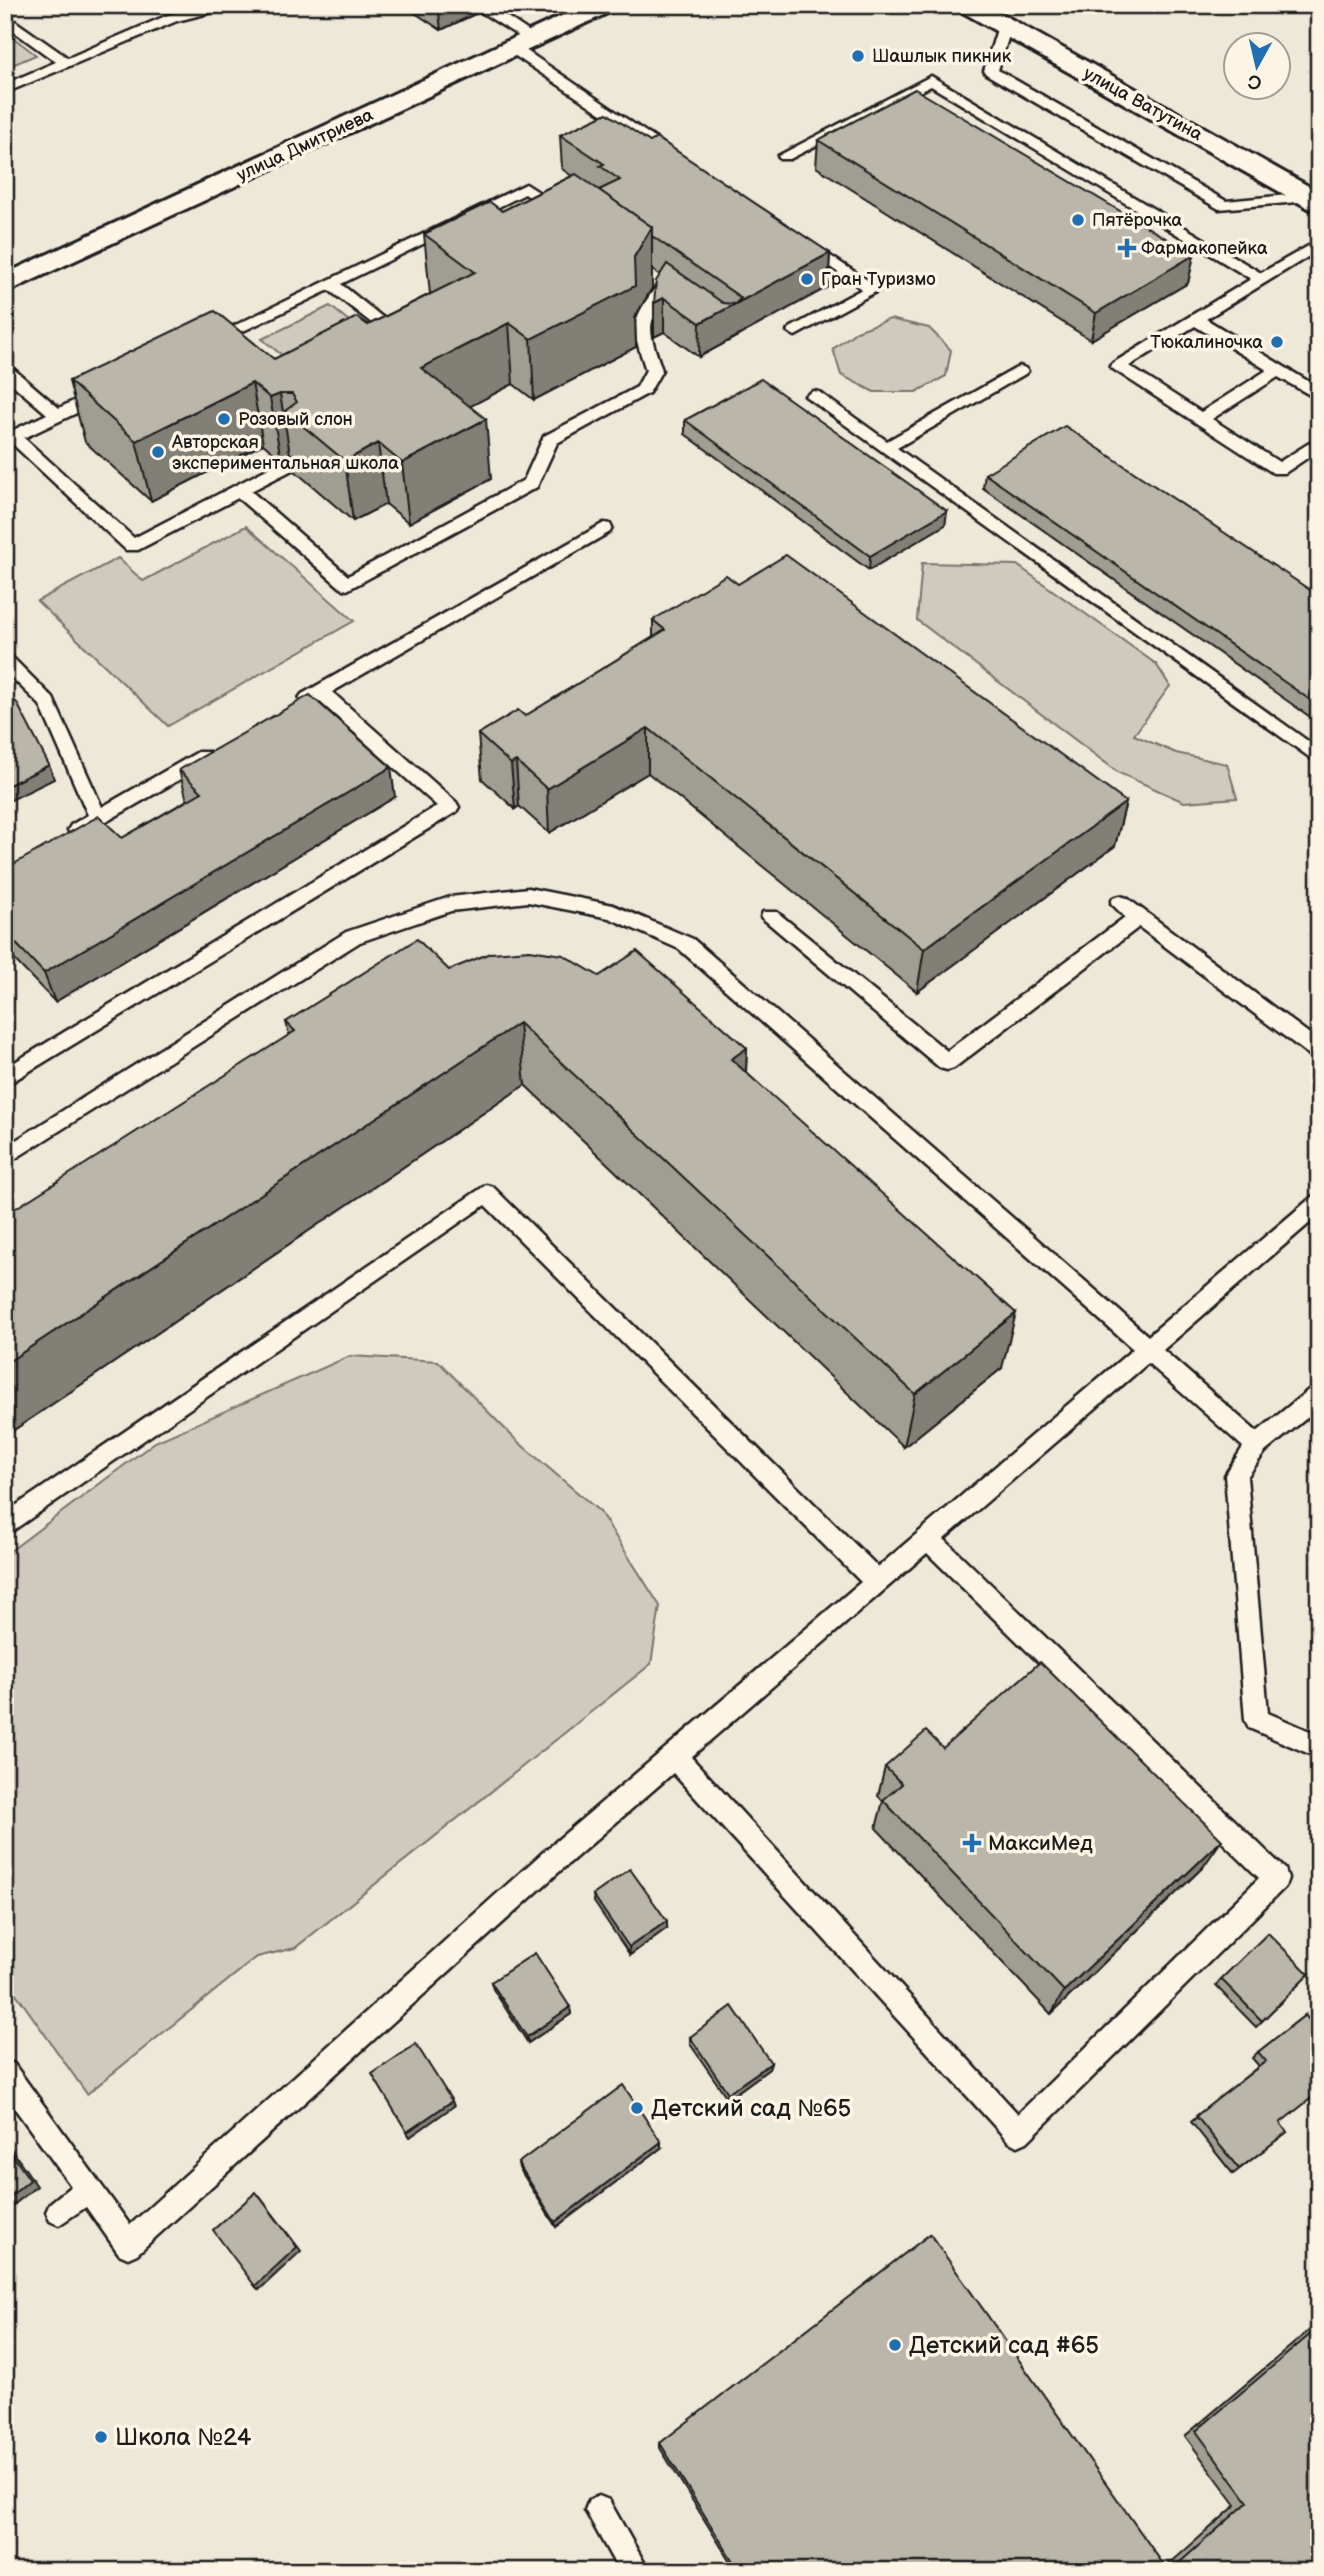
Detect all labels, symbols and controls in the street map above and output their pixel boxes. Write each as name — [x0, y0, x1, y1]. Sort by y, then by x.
north arrow — [1222, 32, 1292, 102]
place label: Шашлык пикник — [872, 46, 1012, 67]
marker: Шашлык пикник — [850, 48, 866, 64]
street label: улица Ватутина — [1080, 63, 1206, 146]
text: С — [1247, 69, 1263, 94]
street label: улица Дмитриева — [234, 104, 377, 186]
place label: Пятёрочка — [1092, 210, 1183, 231]
marker: Пятёрочка — [1070, 212, 1086, 228]
place label: Фармакопейка — [1141, 238, 1268, 259]
marker: Фармакопейка — [1119, 240, 1135, 256]
place label: Гран Туризмо — [821, 269, 936, 290]
marker: Гран Туризмо — [799, 271, 815, 287]
place label: Тюкалиночка — [1150, 332, 1263, 353]
marker: Тюкалиночка — [1269, 334, 1285, 350]
place label: Розовый слон — [238, 409, 353, 430]
marker: Розовый слон — [216, 411, 232, 427]
place label: Авторская экспериментальная школа — [171, 432, 399, 474]
marker: Авторская экспериментальная школа — [150, 444, 166, 460]
place label: МаксиМед — [988, 1831, 1093, 1856]
marker: МаксиМед — [962, 1833, 982, 1853]
place label: Детский сад №65 — [651, 2094, 851, 2123]
marker: Детский сад №65 — [629, 2100, 645, 2116]
place label: Детский сад #65 — [909, 2331, 1099, 2360]
marker: Детский сад #65 — [887, 2337, 903, 2353]
place label: Школа №24 — [115, 2423, 252, 2452]
marker: Школа №24 — [93, 2429, 109, 2445]

